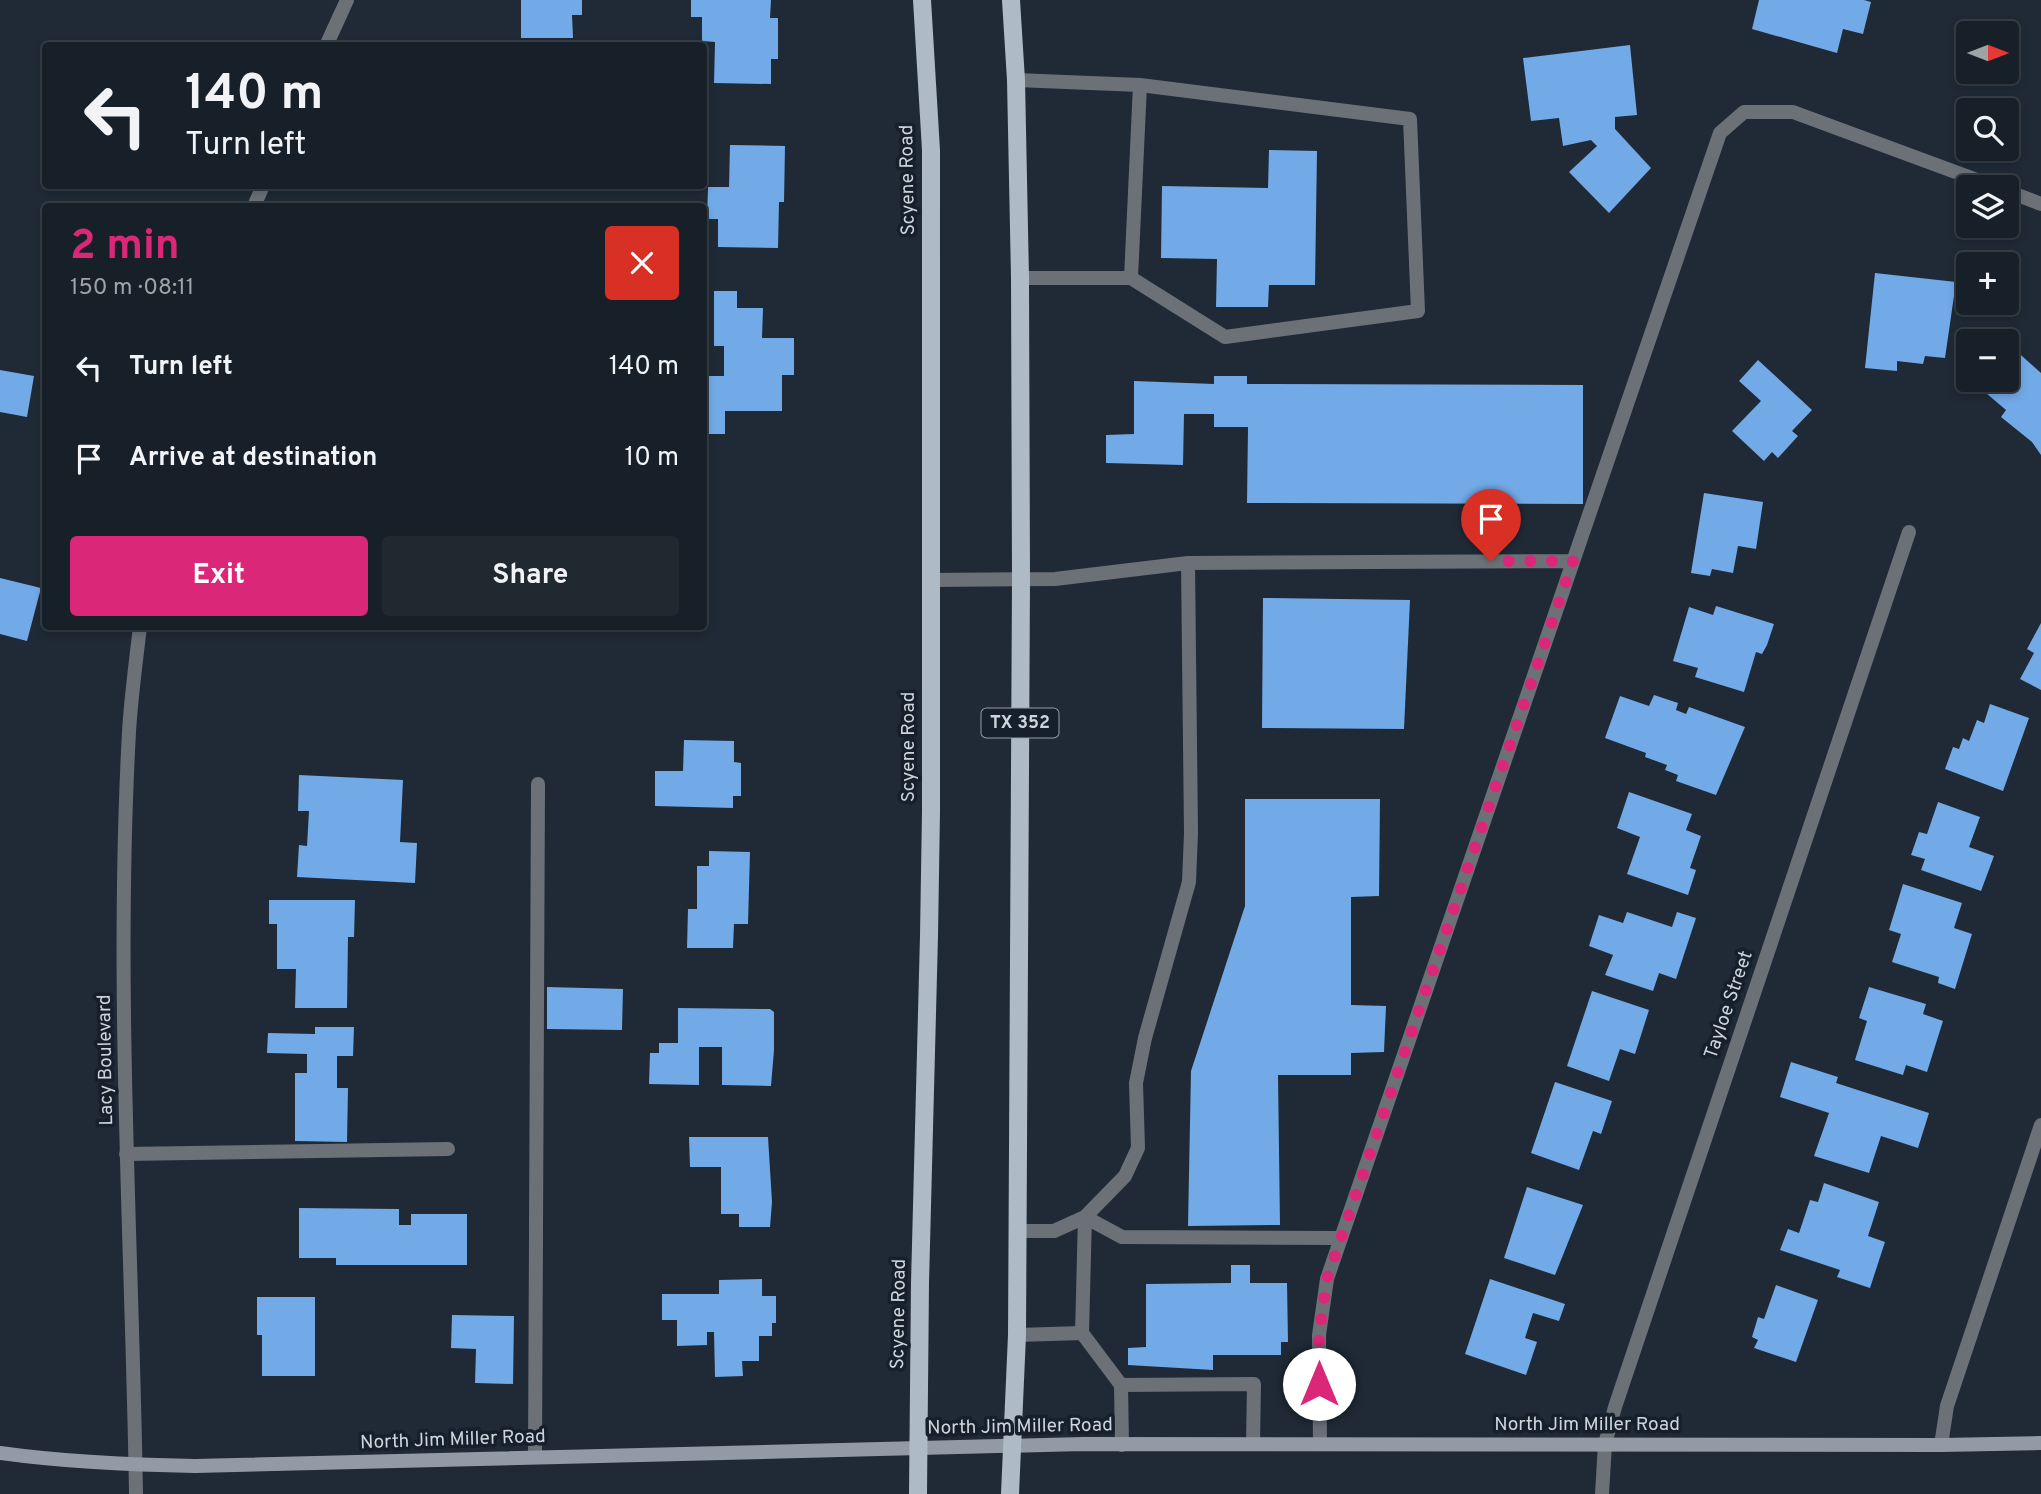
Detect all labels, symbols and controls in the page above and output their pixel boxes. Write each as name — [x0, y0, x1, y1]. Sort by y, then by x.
north arrow — [1956, 21, 2020, 84]
map controls — [1956, 21, 2019, 392]
text: 140 m — [185, 65, 324, 127]
icon: left — [70, 70, 161, 161]
button: search — [1956, 98, 2019, 161]
street label: Scyene Road — [895, 124, 921, 236]
text: Turn left — [185, 126, 306, 166]
button: layers — [1956, 175, 2019, 238]
text: 2 min — [70, 221, 180, 274]
button: close — [605, 226, 679, 300]
button: + — [1956, 252, 2019, 315]
text: 150 m · 08:11 — [70, 274, 194, 303]
button: − — [1956, 329, 2019, 392]
icon: left — [70, 349, 108, 387]
text: Turn left — [129, 351, 233, 384]
text: 140 m — [609, 351, 679, 384]
icon: arrive — [70, 440, 108, 478]
text: Arrive at destination — [129, 442, 377, 475]
text: 10 m — [624, 442, 679, 475]
pin — [1461, 489, 1521, 561]
icon: arrive — [1472, 500, 1510, 538]
button: Exit — [70, 536, 368, 616]
button: Share — [382, 536, 679, 616]
street label: Scyene Road — [897, 692, 921, 802]
road number: TX 352 — [982, 708, 1058, 738]
street label: Tayloe Street — [1699, 948, 1759, 1062]
street label: Lacy Boulevard — [93, 994, 119, 1126]
street label: Scyene Road — [886, 1258, 912, 1370]
position arrow — [1282, 1347, 1356, 1421]
street label: North Jim Miller Road — [927, 1413, 1113, 1441]
street label: North Jim Miller Road — [1494, 1413, 1680, 1437]
street label: North Jim Miller Road — [360, 1425, 546, 1455]

